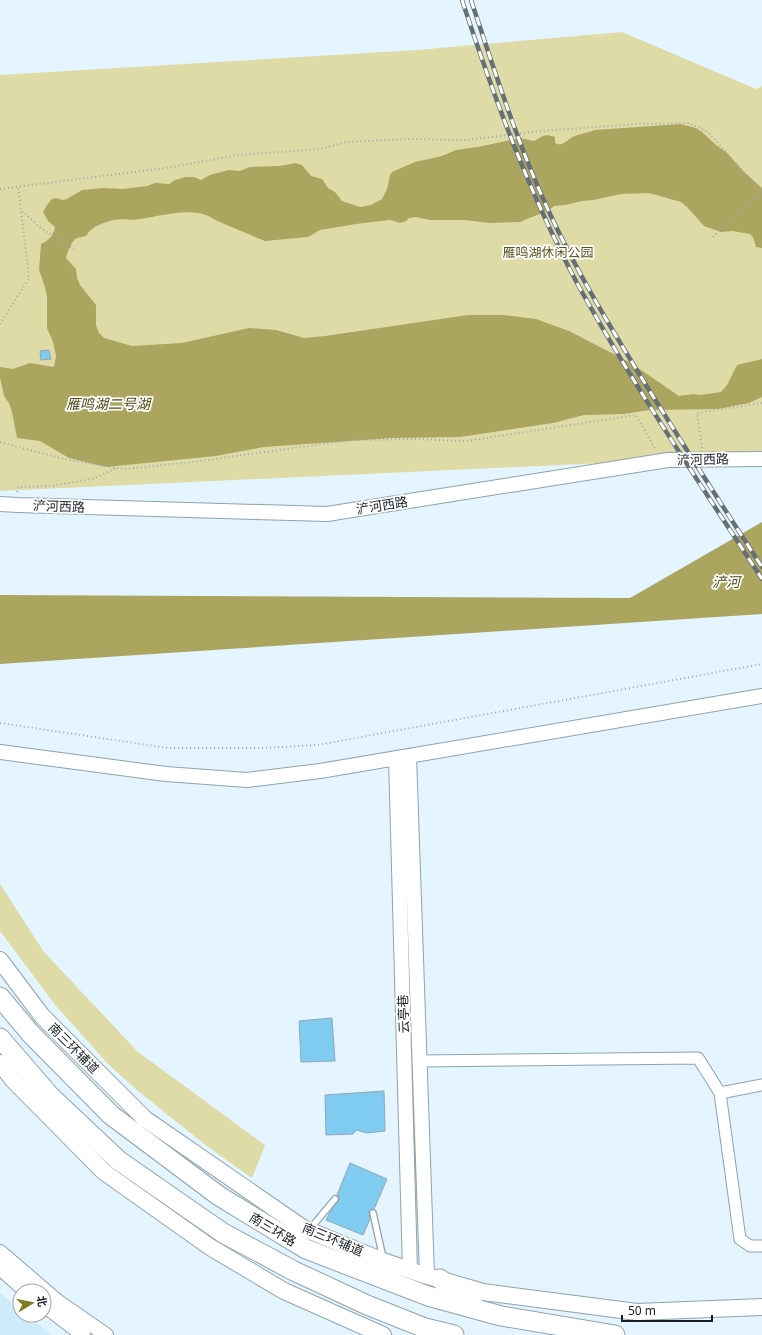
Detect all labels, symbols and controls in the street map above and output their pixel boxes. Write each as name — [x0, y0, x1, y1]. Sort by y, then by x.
park label: 雁鸣湖休闲公园 — [502, 243, 594, 261]
water label: 雁鸣湖二号湖 — [66, 394, 152, 413]
street label: 浐河西路 — [677, 450, 729, 468]
street label: 浐河西路 — [355, 492, 409, 518]
street label: 浐河西路 — [33, 496, 85, 516]
water label: 浐河 — [712, 572, 743, 591]
street label: 云亭巷 — [393, 994, 413, 1034]
street label: 南三环辅道 — [45, 1019, 103, 1077]
street label: 南三环路 — [246, 1208, 300, 1250]
street label: 南三环辅道 — [300, 1218, 366, 1260]
north arrow — [12, 1283, 52, 1323]
text: 北 — [34, 1294, 51, 1308]
scale bar — [622, 1297, 712, 1323]
text: 50 m — [628, 1302, 656, 1319]

